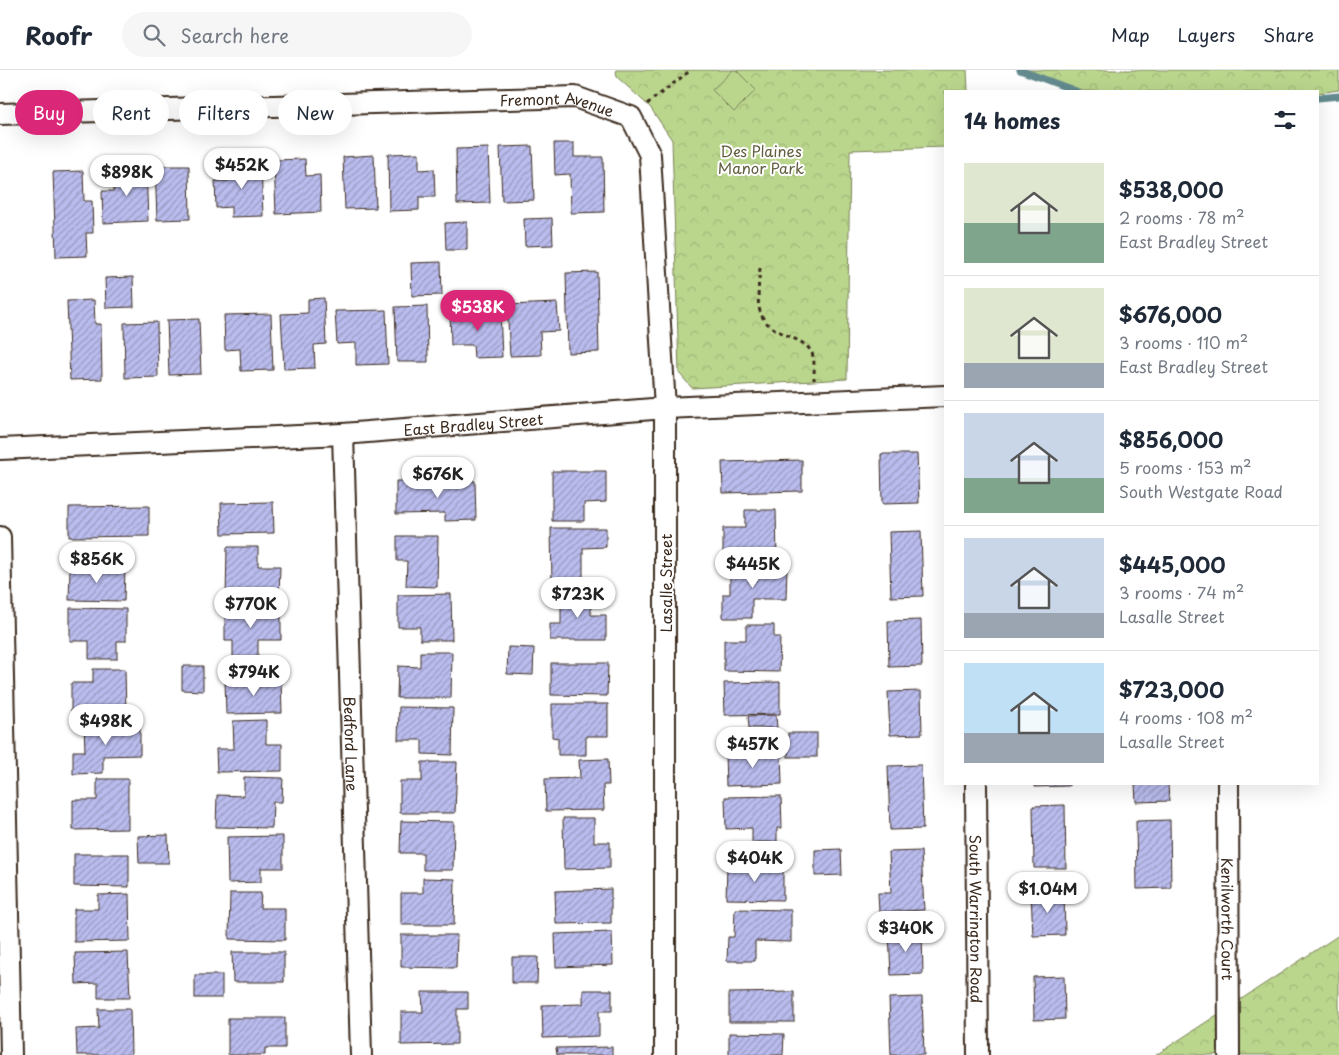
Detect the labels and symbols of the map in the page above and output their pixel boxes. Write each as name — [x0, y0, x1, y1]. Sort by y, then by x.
street label: Fremont Avenue — [499, 85, 617, 122]
park label: Des Plaines Manor Park — [718, 139, 804, 179]
pin: $452K — [207, 148, 277, 190]
pin: $898K — [92, 154, 162, 197]
pin: $538K — [443, 290, 513, 332]
street label: East Bradley Street — [403, 406, 544, 441]
pin: $676K — [403, 456, 473, 499]
street label: Lasalle Street — [654, 534, 677, 632]
pin: $856K — [62, 542, 132, 584]
pin: $445K — [718, 546, 788, 589]
pin: $723K — [543, 576, 613, 619]
pin: $770K — [216, 586, 286, 629]
pin: $794K — [219, 654, 289, 697]
street label: Bedford Lane — [339, 696, 365, 792]
pin: $498K — [71, 704, 141, 746]
pin: $457K — [718, 726, 788, 769]
street label: South Warrington Road — [965, 835, 989, 1003]
pin: $404K — [720, 840, 790, 883]
street label: Kenilworth Court — [1217, 858, 1240, 980]
pin: $1.04M — [1007, 872, 1089, 914]
pin: $340K — [871, 910, 941, 953]

